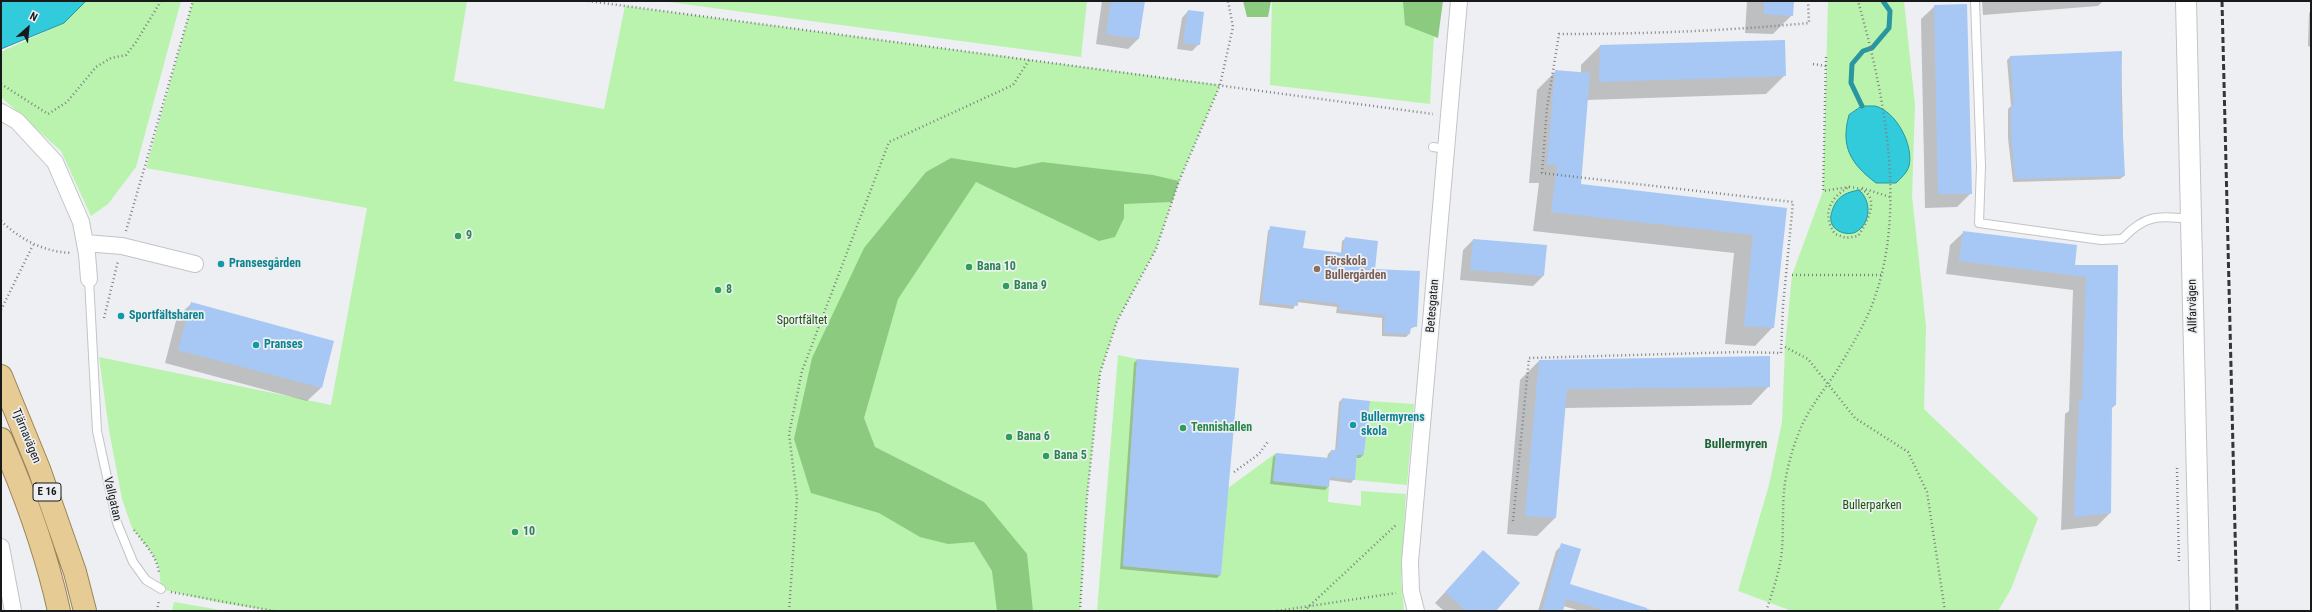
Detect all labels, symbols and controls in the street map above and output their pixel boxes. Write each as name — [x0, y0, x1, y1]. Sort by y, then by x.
north arrow — [8, 8, 48, 48]
text: N — [28, 10, 40, 24]
place label: 9 — [466, 229, 472, 243]
marker: 9 — [453, 231, 463, 241]
place label: Förskola Bullergården — [1325, 255, 1386, 283]
place label: Pransesgården — [229, 257, 301, 271]
marker: Pransesgården — [216, 259, 226, 269]
place label: Bana 10 — [977, 260, 1016, 274]
marker: Bana 10 — [964, 262, 974, 272]
marker: Förskola Bullergården — [1312, 264, 1322, 274]
place label: Bana 9 — [1014, 279, 1047, 293]
street label: Betesgatan — [1423, 279, 1443, 333]
street label: Allfarvägen — [2185, 279, 2201, 333]
marker: Bana 9 — [1001, 281, 1011, 291]
place label: 8 — [726, 283, 732, 297]
marker: 8 — [713, 285, 723, 295]
place label: Sportfältsharen — [129, 309, 204, 323]
marker: Sportfältsharen — [116, 311, 126, 321]
park label: Sportfältet — [777, 314, 827, 328]
place label: Pranses — [264, 338, 303, 352]
marker: Pranses — [251, 340, 261, 350]
street label: Tjärnavägen — [8, 406, 44, 466]
place label: Bullermyrens skola — [1361, 411, 1425, 439]
marker: Bullermyrens skola — [1348, 420, 1358, 430]
place label: Tennishallen — [1191, 421, 1252, 435]
marker: Tennishallen — [1178, 423, 1188, 433]
place label: Bana 6 — [1017, 430, 1050, 444]
marker: Bana 6 — [1004, 432, 1014, 442]
district label: Bullermyren — [1705, 437, 1767, 453]
place label: Bana 5 — [1054, 449, 1087, 463]
marker: Bana 5 — [1041, 451, 1051, 461]
street label: Vallgatan — [100, 476, 124, 522]
road number: E 16 — [33, 483, 61, 501]
park label: Bullerparken — [1842, 499, 1902, 513]
place label: 10 — [523, 525, 535, 539]
marker: 10 — [510, 527, 520, 537]

